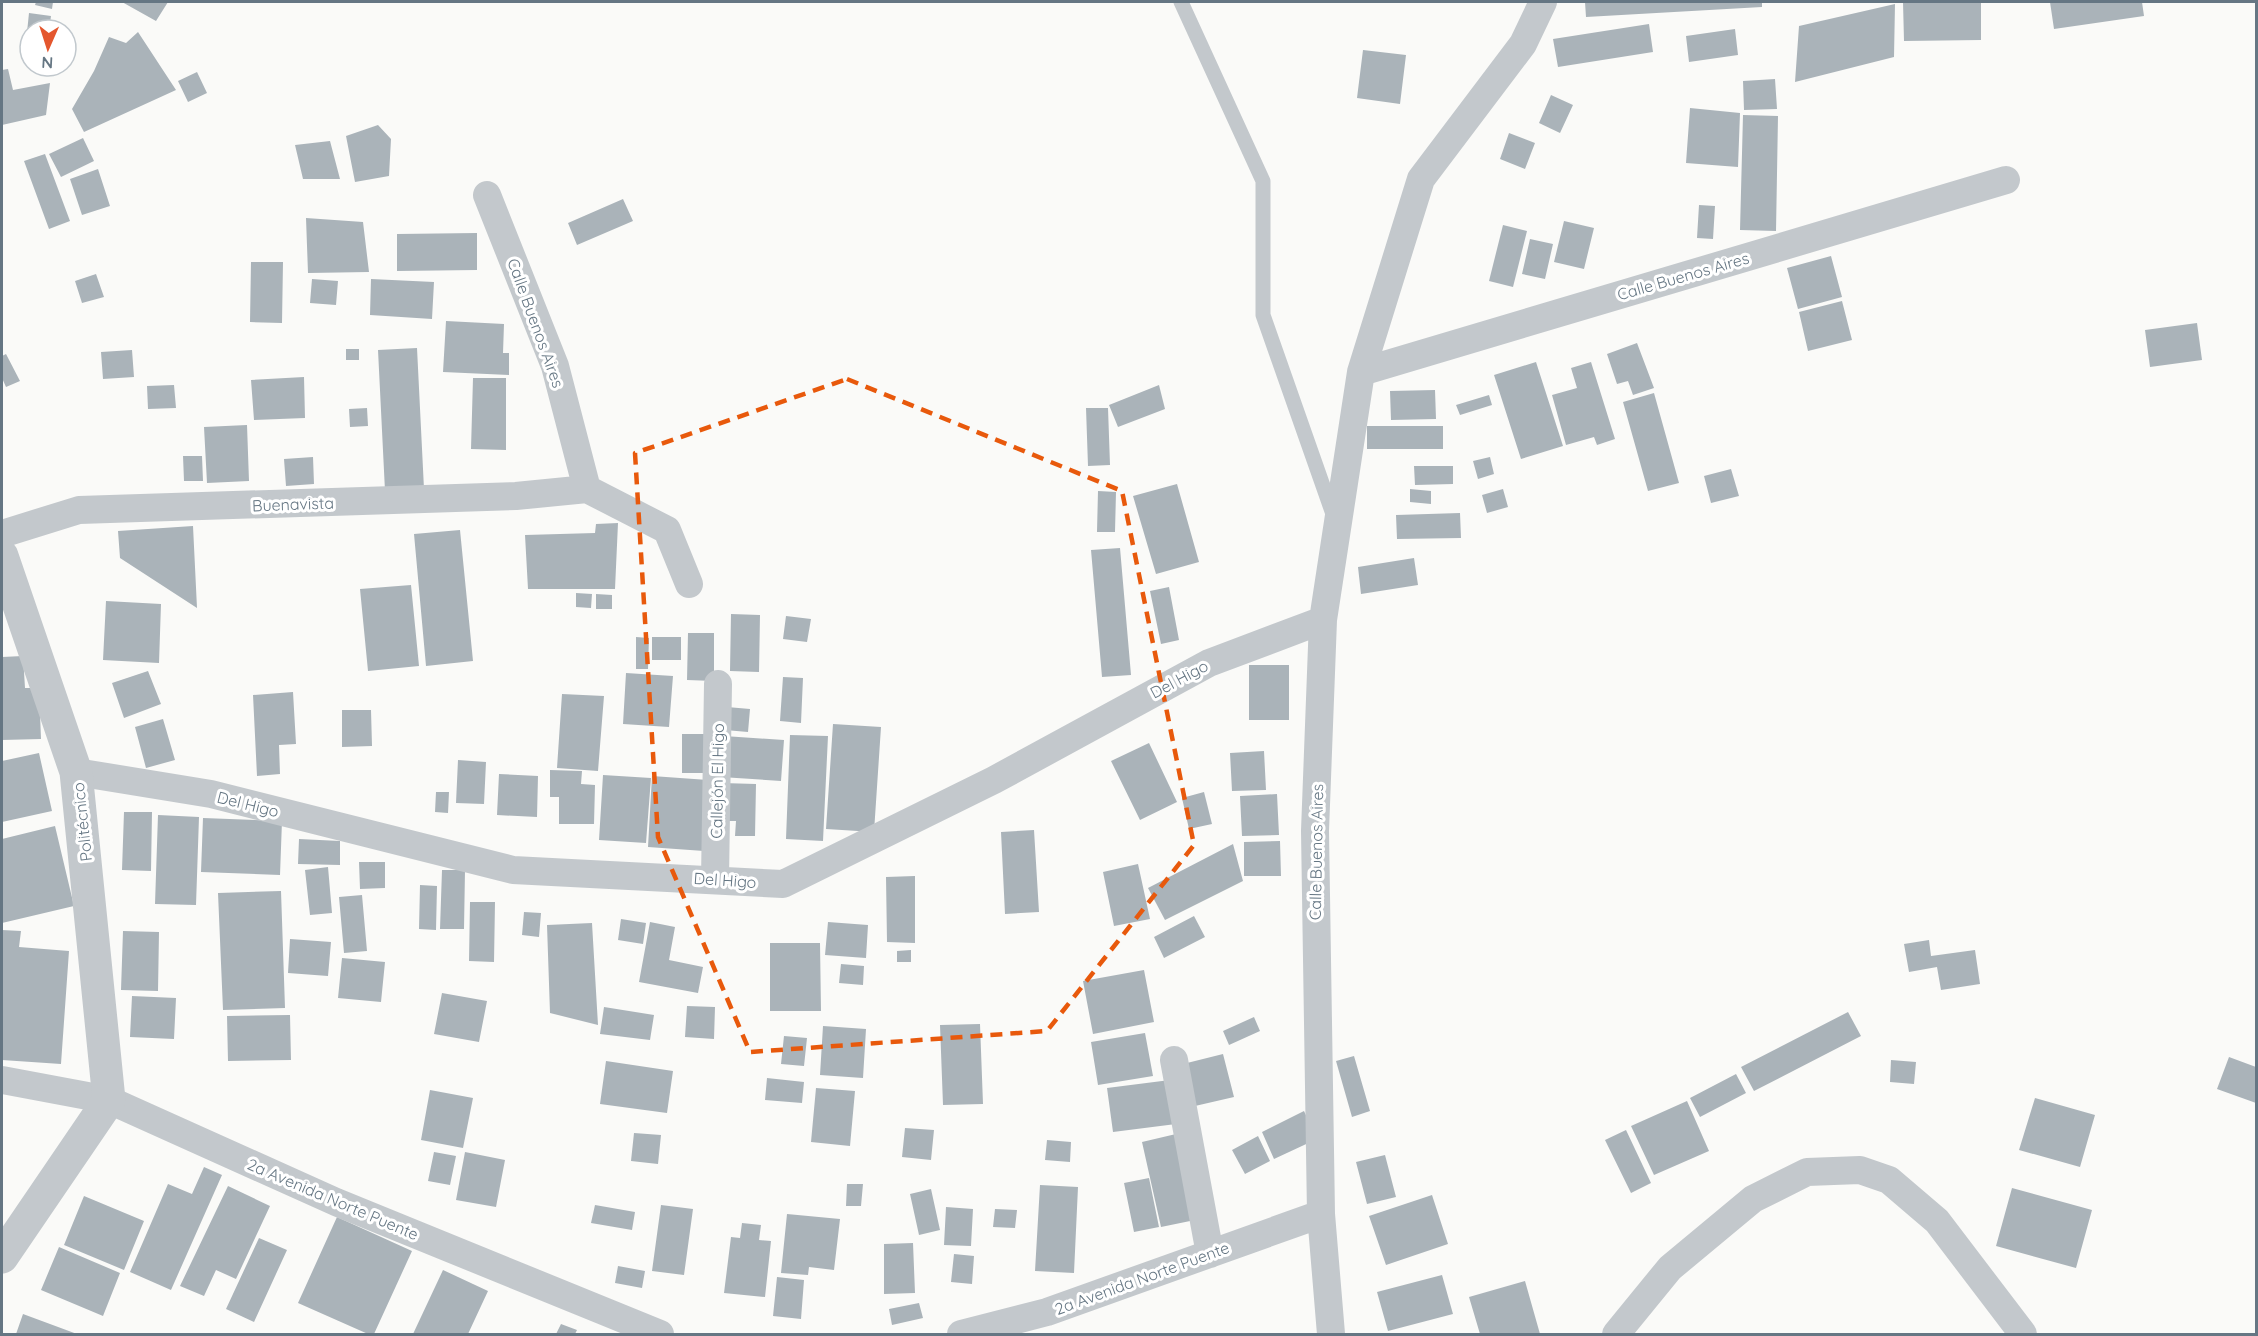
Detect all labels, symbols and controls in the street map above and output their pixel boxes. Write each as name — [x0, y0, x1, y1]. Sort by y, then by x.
north arrow — [18, 18, 78, 78]
text: N — [41, 53, 54, 73]
street label: Calle Buenos Aires — [1615, 248, 1751, 304]
street label: Calle Buenos Aires — [503, 256, 569, 390]
street label: Buenavista — [252, 493, 334, 515]
street label: Del Higo — [1146, 655, 1212, 703]
street label: Callejón El Higo — [706, 723, 728, 839]
street label: Politécnico — [68, 781, 96, 863]
street label: Calle Buenos Aires — [1305, 784, 1327, 920]
street label: Del Higo — [215, 787, 281, 821]
street label: Del Higo — [693, 868, 757, 892]
street label: 2a Avenida Norte Puente — [244, 1154, 422, 1244]
street label: 2a Avenida Norte Puente — [1052, 1237, 1232, 1319]

